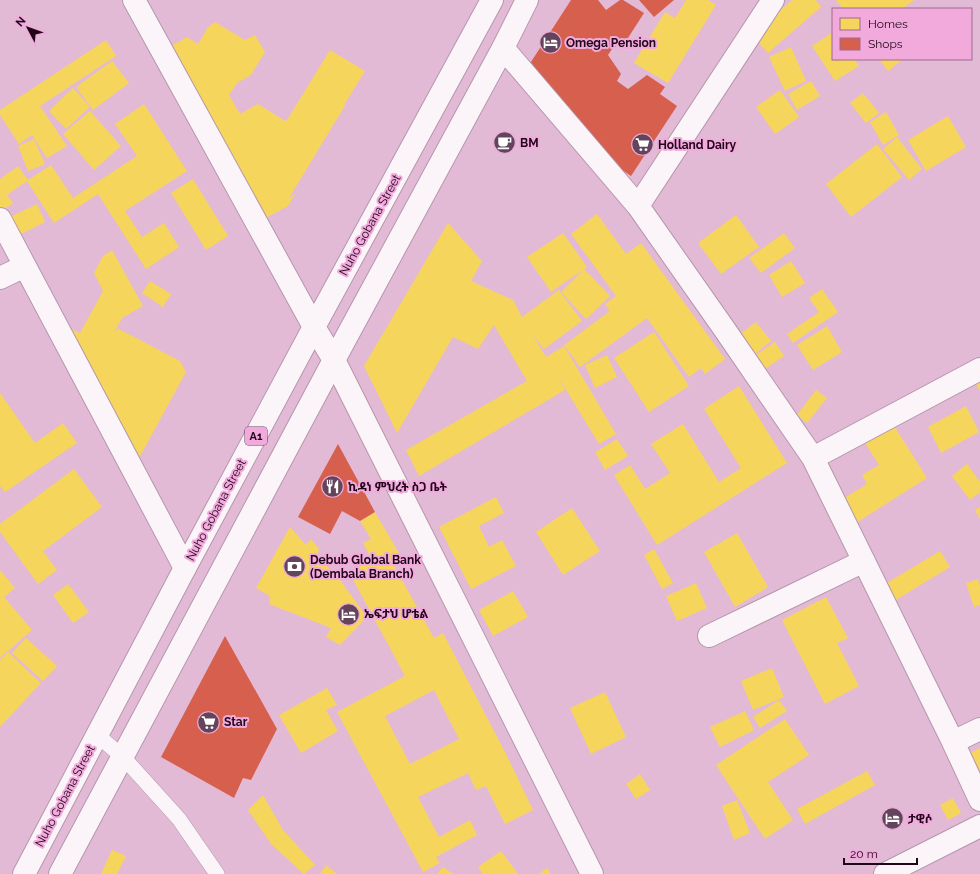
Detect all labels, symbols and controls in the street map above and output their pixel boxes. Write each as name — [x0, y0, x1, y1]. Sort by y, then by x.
north arrow — [8, 8, 48, 48]
legend — [832, 8, 972, 60]
text: N — [13, 14, 28, 29]
text: Homes — [868, 17, 908, 31]
hotel icon: Omega Pension — [537, 30, 563, 56]
place label: Omega Pension — [566, 36, 656, 50]
text: Shops — [868, 37, 903, 51]
cafe icon: BM — [492, 130, 518, 156]
supermarket icon: Holland Dairy — [629, 132, 655, 158]
place label: BM — [520, 136, 539, 150]
place label: Holland Dairy — [658, 138, 737, 152]
street label: Nuho Gobana Street — [336, 172, 404, 278]
road number: A1 — [245, 427, 267, 445]
street label: Nuho Gobana Street — [183, 457, 249, 563]
restaurant icon: ኪዳነ ምህረት ስጋ ቤት — [320, 474, 346, 500]
place label: ኪዳነ ምህረት ስጋ ቤት — [348, 480, 448, 494]
place label: Debub Global Bank (Dembala Branch) — [310, 553, 421, 581]
bank icon: Debub Global Bank (Dembala Branch) — [282, 554, 308, 580]
hotel icon: ኤፍታህ ሆቴል — [336, 601, 362, 627]
place label: ኤፍታህ ሆቴል — [364, 607, 429, 621]
supermarket icon: Star — [196, 709, 222, 735]
place label: Star — [224, 715, 248, 729]
street label: Nuho Gobana Street — [32, 743, 98, 849]
hotel icon: ታዊሶ — [879, 806, 905, 832]
place label: ታዊሶ — [908, 812, 932, 826]
scale bar — [844, 840, 917, 866]
text: 20 m — [850, 847, 878, 861]

